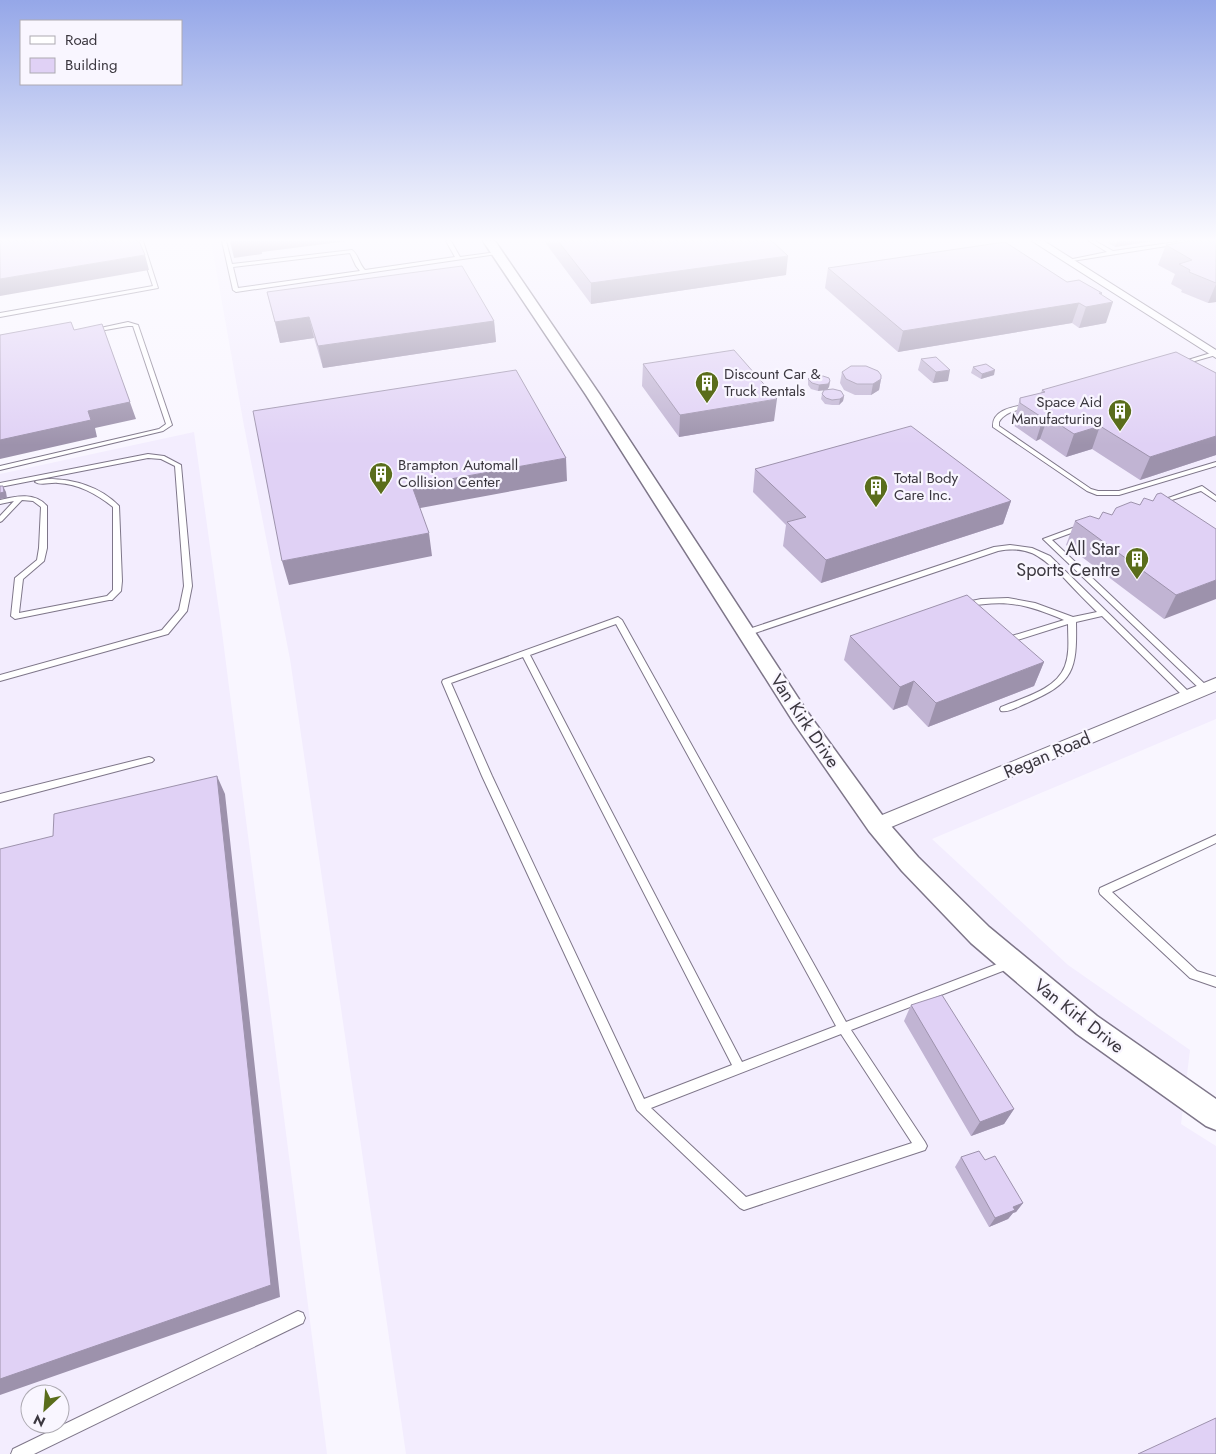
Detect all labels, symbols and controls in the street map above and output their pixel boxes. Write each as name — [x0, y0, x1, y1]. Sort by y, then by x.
legend — [20, 20, 182, 85]
text: Road — [65, 29, 97, 51]
text: Building — [65, 54, 117, 76]
place label: Discount Car & Truck Rentals — [724, 363, 821, 402]
building icon: Discount Car & Truck Rentals — [694, 370, 720, 404]
place label: Space Aid Manufacturing — [1011, 391, 1102, 430]
building icon: Space Aid Manufacturing — [1107, 398, 1133, 432]
place label: Brampton Automall Collision Center — [398, 454, 518, 493]
building icon: Brampton Automall Collision Center — [368, 461, 394, 495]
place label: Total Body Care Inc. — [894, 467, 959, 506]
building icon: Total Body Care Inc. — [863, 474, 889, 508]
place label: All Star Sports Centre — [1016, 536, 1121, 583]
building icon: All Star Sports Centre — [1124, 546, 1150, 580]
street label: Van Kirk Drive — [764, 669, 846, 773]
street label: Regan Road — [1000, 725, 1094, 785]
street label: Van Kirk Drive — [1028, 973, 1130, 1059]
north arrow — [20, 1384, 70, 1434]
text: N — [30, 1409, 49, 1432]

